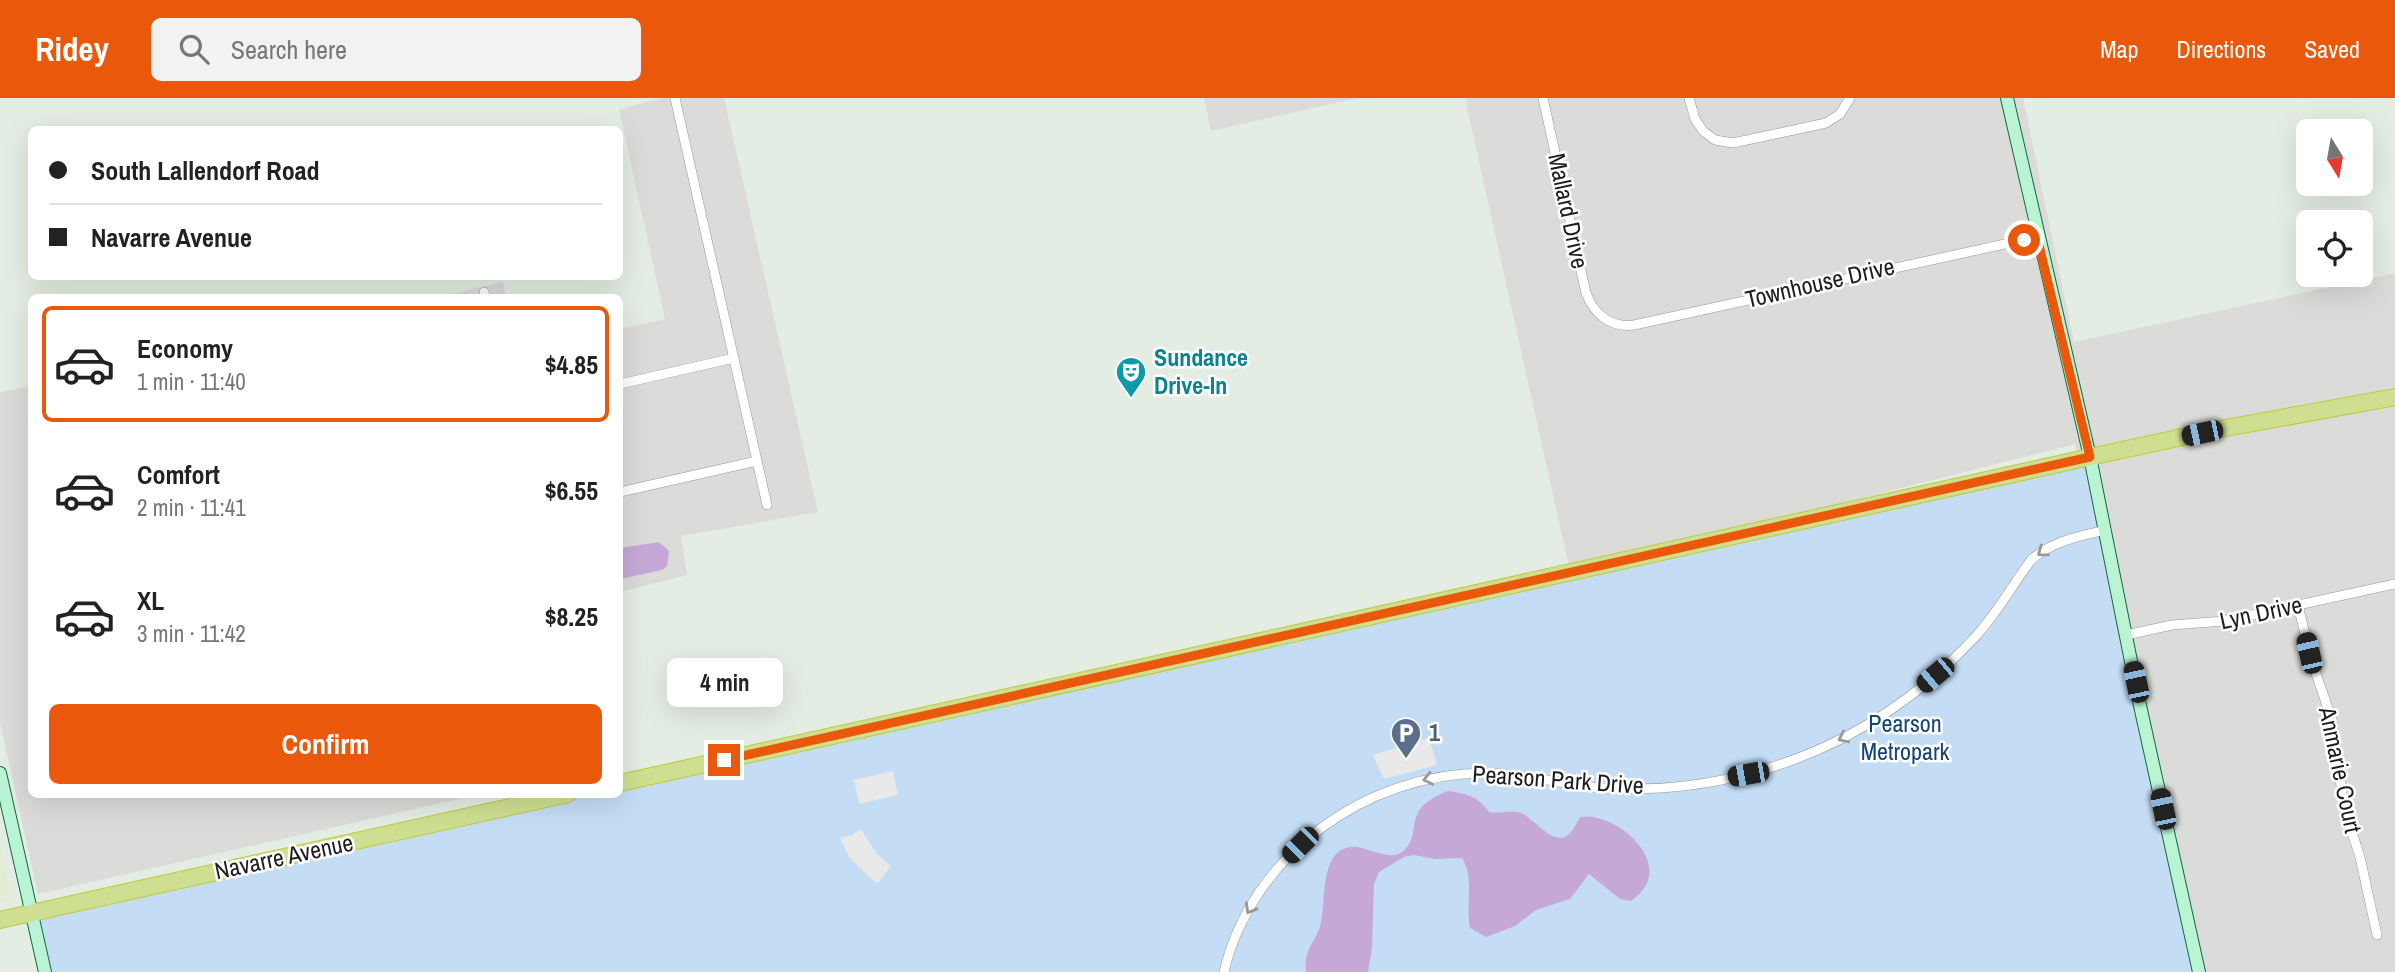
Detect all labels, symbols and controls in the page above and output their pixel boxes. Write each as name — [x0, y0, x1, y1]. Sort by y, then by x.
search box — [151, 18, 641, 81]
text: Ridey — [35, 27, 109, 71]
icon: search — [175, 30, 213, 68]
text: Search here — [231, 32, 347, 67]
text: Map — [2100, 33, 2138, 65]
text: Directions — [2176, 33, 2266, 65]
text: Saved — [2304, 33, 2360, 65]
north arrow — [2296, 119, 2373, 196]
map controls — [2296, 119, 2373, 287]
street label: Mallard Drive — [1541, 150, 1597, 271]
text: South Lallendorf Road — [91, 153, 320, 188]
button: locate — [2296, 210, 2373, 287]
text: Navarre Avenue — [91, 220, 252, 255]
route start — [2008, 224, 2040, 256]
street label: Townhouse Drive — [1742, 249, 1897, 315]
text: Economy — [137, 331, 233, 366]
icon: car — [53, 333, 116, 396]
place label: Sundance Drive-In — [1154, 341, 1248, 401]
text: $4.85 — [545, 347, 598, 382]
theatre icon: Sundance Drive-In — [1114, 355, 1148, 399]
text: 1 min · 11:40 — [137, 366, 246, 397]
car — [2180, 418, 2225, 448]
text: Comfort — [137, 457, 220, 492]
icon: car — [53, 459, 116, 522]
text: $6.55 — [545, 473, 598, 508]
text: 2 min · 11:41 — [137, 492, 246, 523]
one-way arrow — [2037, 544, 2050, 556]
text: XL — [137, 583, 164, 618]
icon: car — [53, 585, 116, 648]
street label: Lyn Drive — [2217, 588, 2305, 636]
text: $8.25 — [545, 599, 598, 634]
text: 3 min · 11:42 — [137, 618, 246, 649]
car — [2295, 630, 2324, 676]
car — [1913, 653, 1958, 697]
callout: 4 min — [666, 658, 782, 708]
car — [2122, 659, 2151, 705]
text: 4 min — [700, 667, 750, 698]
street label: Anmarie Court — [2312, 703, 2370, 836]
button: Confirm — [49, 704, 602, 784]
park label: Pearson Metropark — [1861, 707, 1949, 767]
parking icon: 1 — [1389, 716, 1423, 760]
place label: 1 — [1429, 716, 1440, 748]
one-way arrow — [1837, 730, 1850, 743]
route end — [708, 744, 740, 776]
street label: Pearson Park Drive — [1471, 757, 1645, 801]
car — [1726, 760, 1771, 788]
one-way arrow — [1423, 771, 1435, 785]
car — [2149, 786, 2178, 832]
car — [1278, 823, 1323, 867]
street label: Navarre Avenue — [212, 826, 356, 886]
one-way arrow — [1245, 901, 1258, 914]

